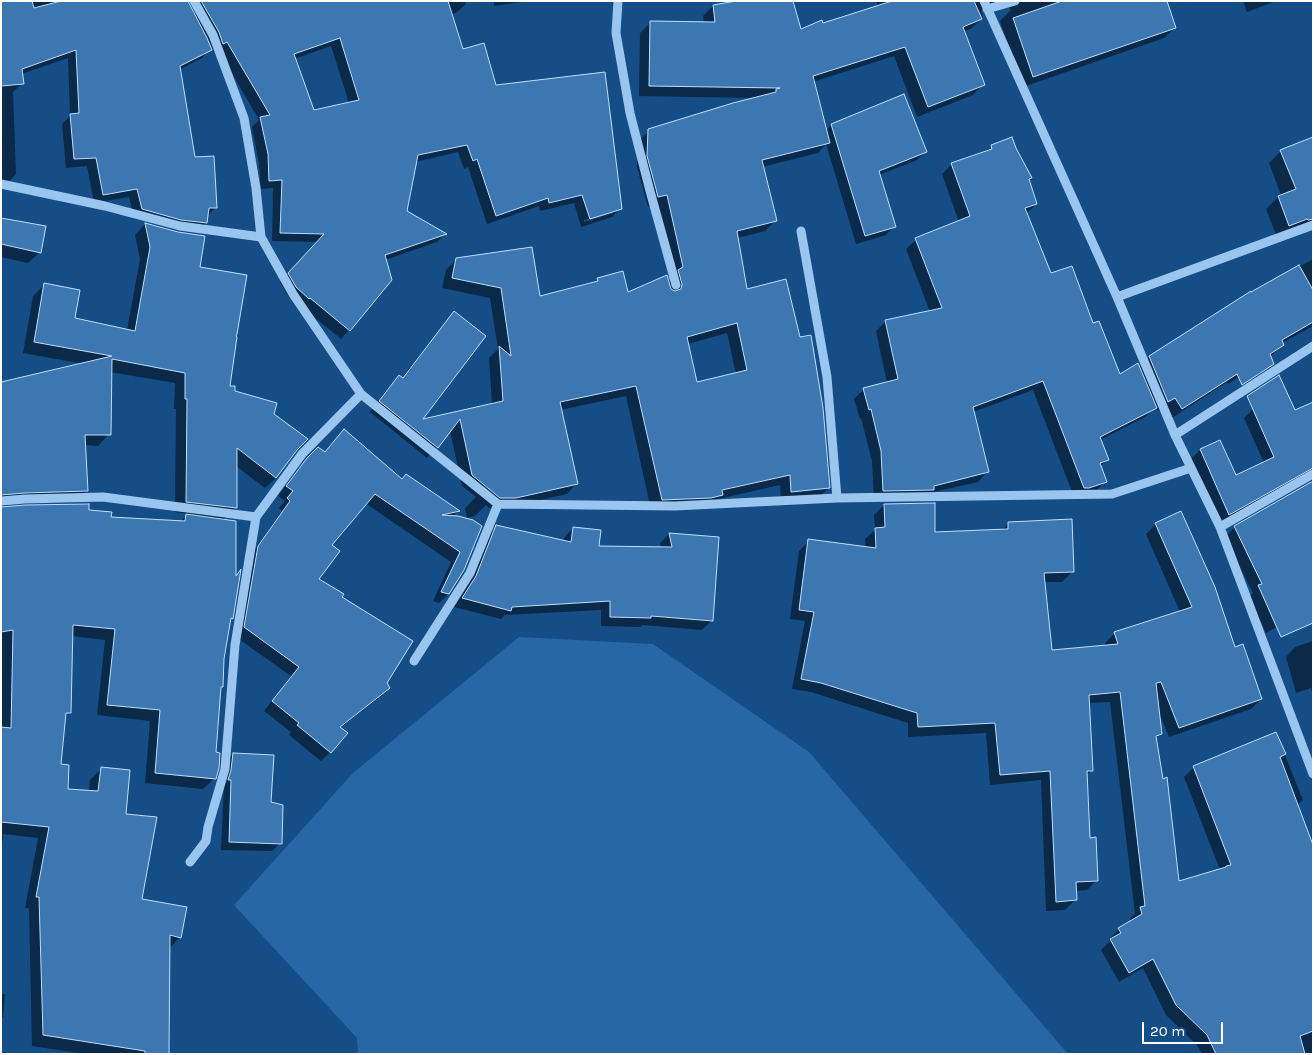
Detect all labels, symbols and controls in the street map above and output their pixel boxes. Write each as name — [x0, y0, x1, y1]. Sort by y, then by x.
scale bar — [1144, 1012, 1225, 1044]
text: 20 m — [1150, 1022, 1185, 1040]

